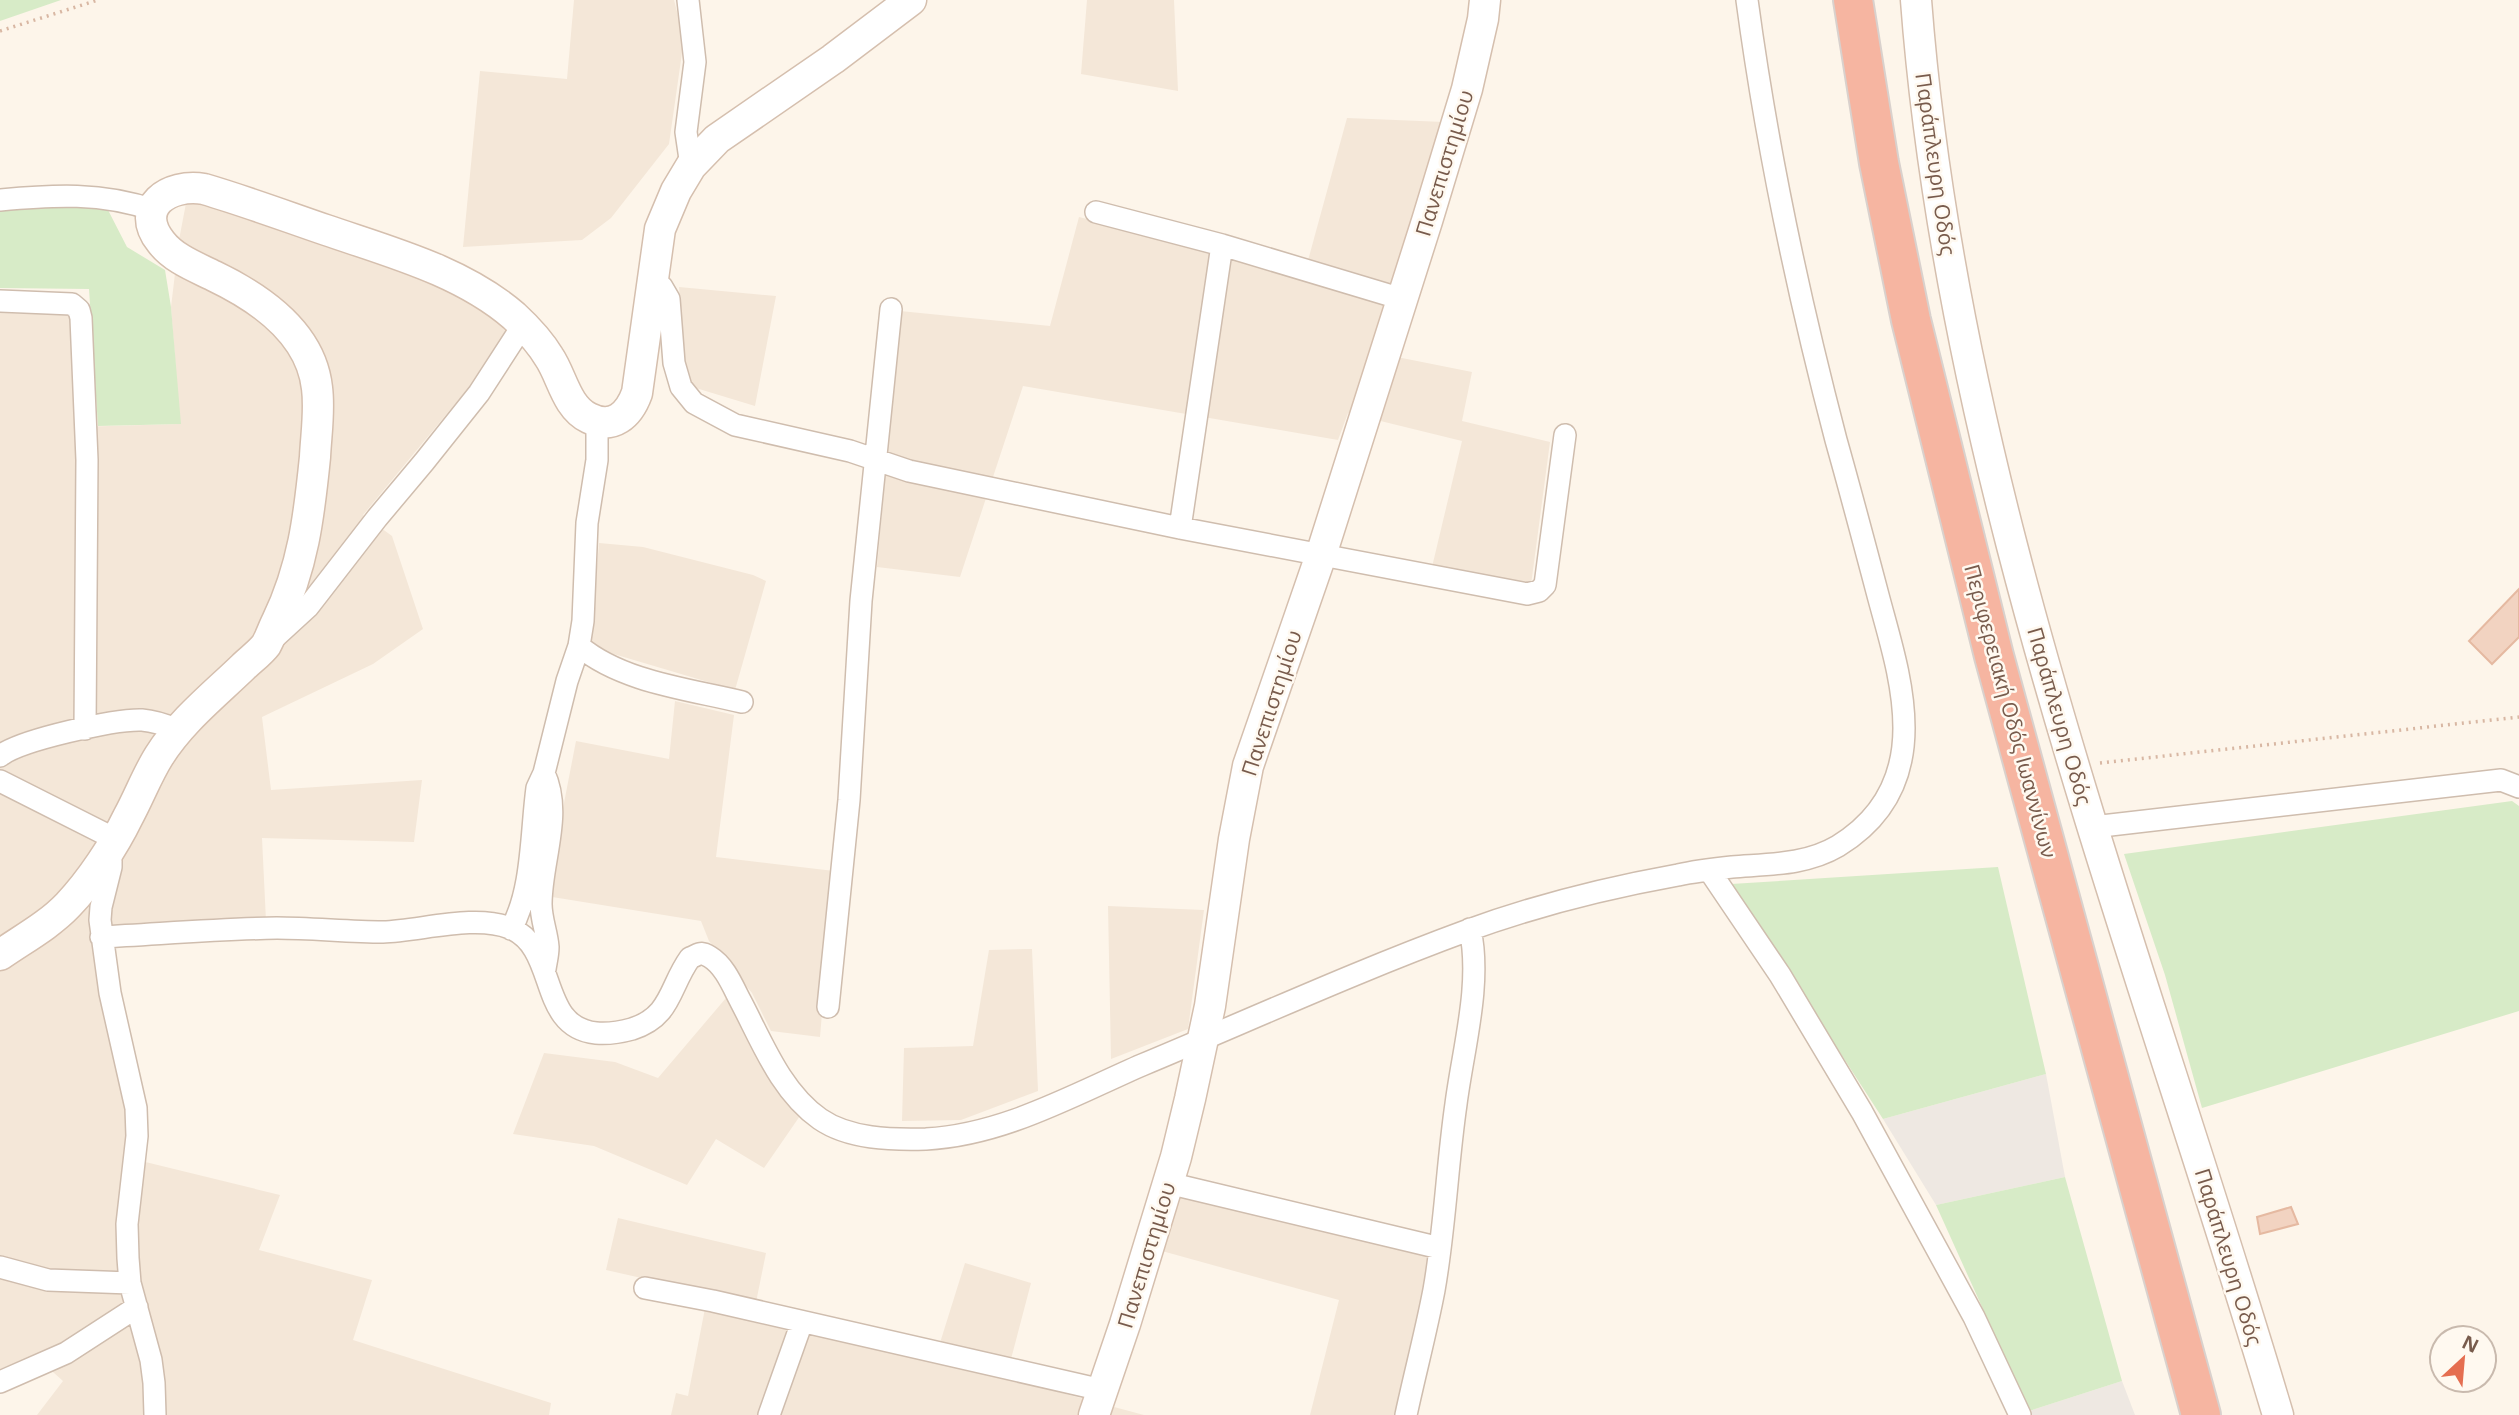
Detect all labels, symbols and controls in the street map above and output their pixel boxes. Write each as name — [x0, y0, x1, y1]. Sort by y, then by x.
street label: Παράπλευρη Οδός — [1909, 71, 1963, 257]
street label: Πανεπιστημίου — [1408, 86, 1480, 240]
street label: Περιφερειακή Οδός Ιωαννίνων — [1958, 561, 2064, 861]
street label: Παράπλευρη Οδός — [2021, 624, 2099, 808]
street label: Πανεπιστημίου — [1234, 627, 1308, 779]
street label: Παράπλευρη Οδός — [2189, 1165, 2269, 1349]
street label: Πανεπιστημίου — [1110, 1178, 1182, 1332]
north arrow — [2428, 1324, 2498, 1394]
text: N — [2458, 1329, 2483, 1359]

